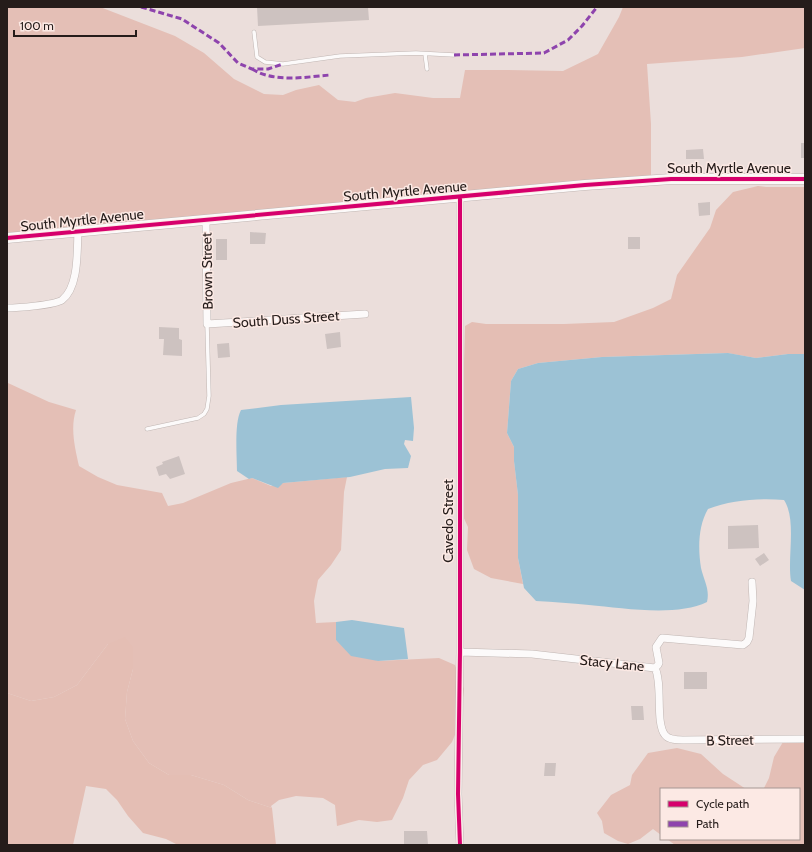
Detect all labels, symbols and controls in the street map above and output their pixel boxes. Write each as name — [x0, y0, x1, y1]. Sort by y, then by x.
scale bar — [14, 12, 136, 38]
text: 100 m — [20, 18, 54, 33]
street label: South Myrtle Avenue — [667, 159, 791, 177]
street label: South Myrtle Avenue — [343, 177, 467, 205]
street label: South Myrtle Avenue — [19, 205, 145, 235]
street label: Brown Street — [197, 232, 217, 310]
street label: South Duss Street — [232, 306, 340, 332]
street label: Cavedo Street — [439, 479, 457, 563]
street label: Stacy Lane — [579, 651, 645, 675]
street label: B Street — [706, 731, 754, 749]
legend — [660, 788, 800, 840]
text: Cycle path — [696, 796, 749, 811]
text: Path — [696, 816, 719, 831]

